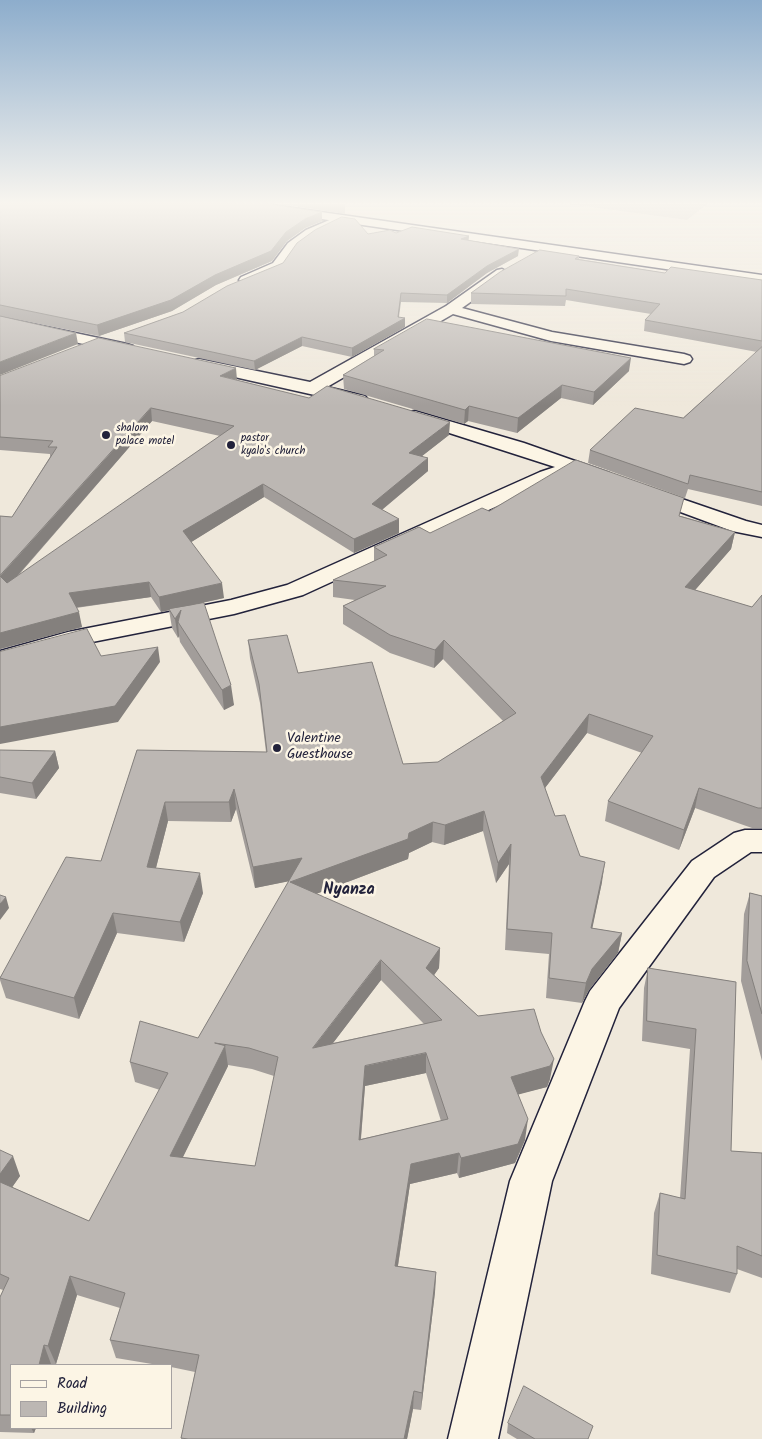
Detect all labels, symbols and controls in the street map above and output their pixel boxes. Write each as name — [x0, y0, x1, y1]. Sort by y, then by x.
place label: shalom palace motel — [116, 422, 174, 448]
marker: shalom palace motel — [100, 429, 112, 441]
place label: pastor kyalo's church — [241, 432, 305, 458]
marker: pastor kyalo's church — [225, 439, 237, 451]
place label: Valentine Guesthouse — [287, 732, 353, 764]
marker: Valentine Guesthouse — [271, 742, 283, 754]
district label: Nyanza — [323, 881, 375, 901]
legend — [10, 1364, 172, 1429]
text: Road — [57, 1372, 87, 1396]
text: Building — [57, 1397, 107, 1421]

